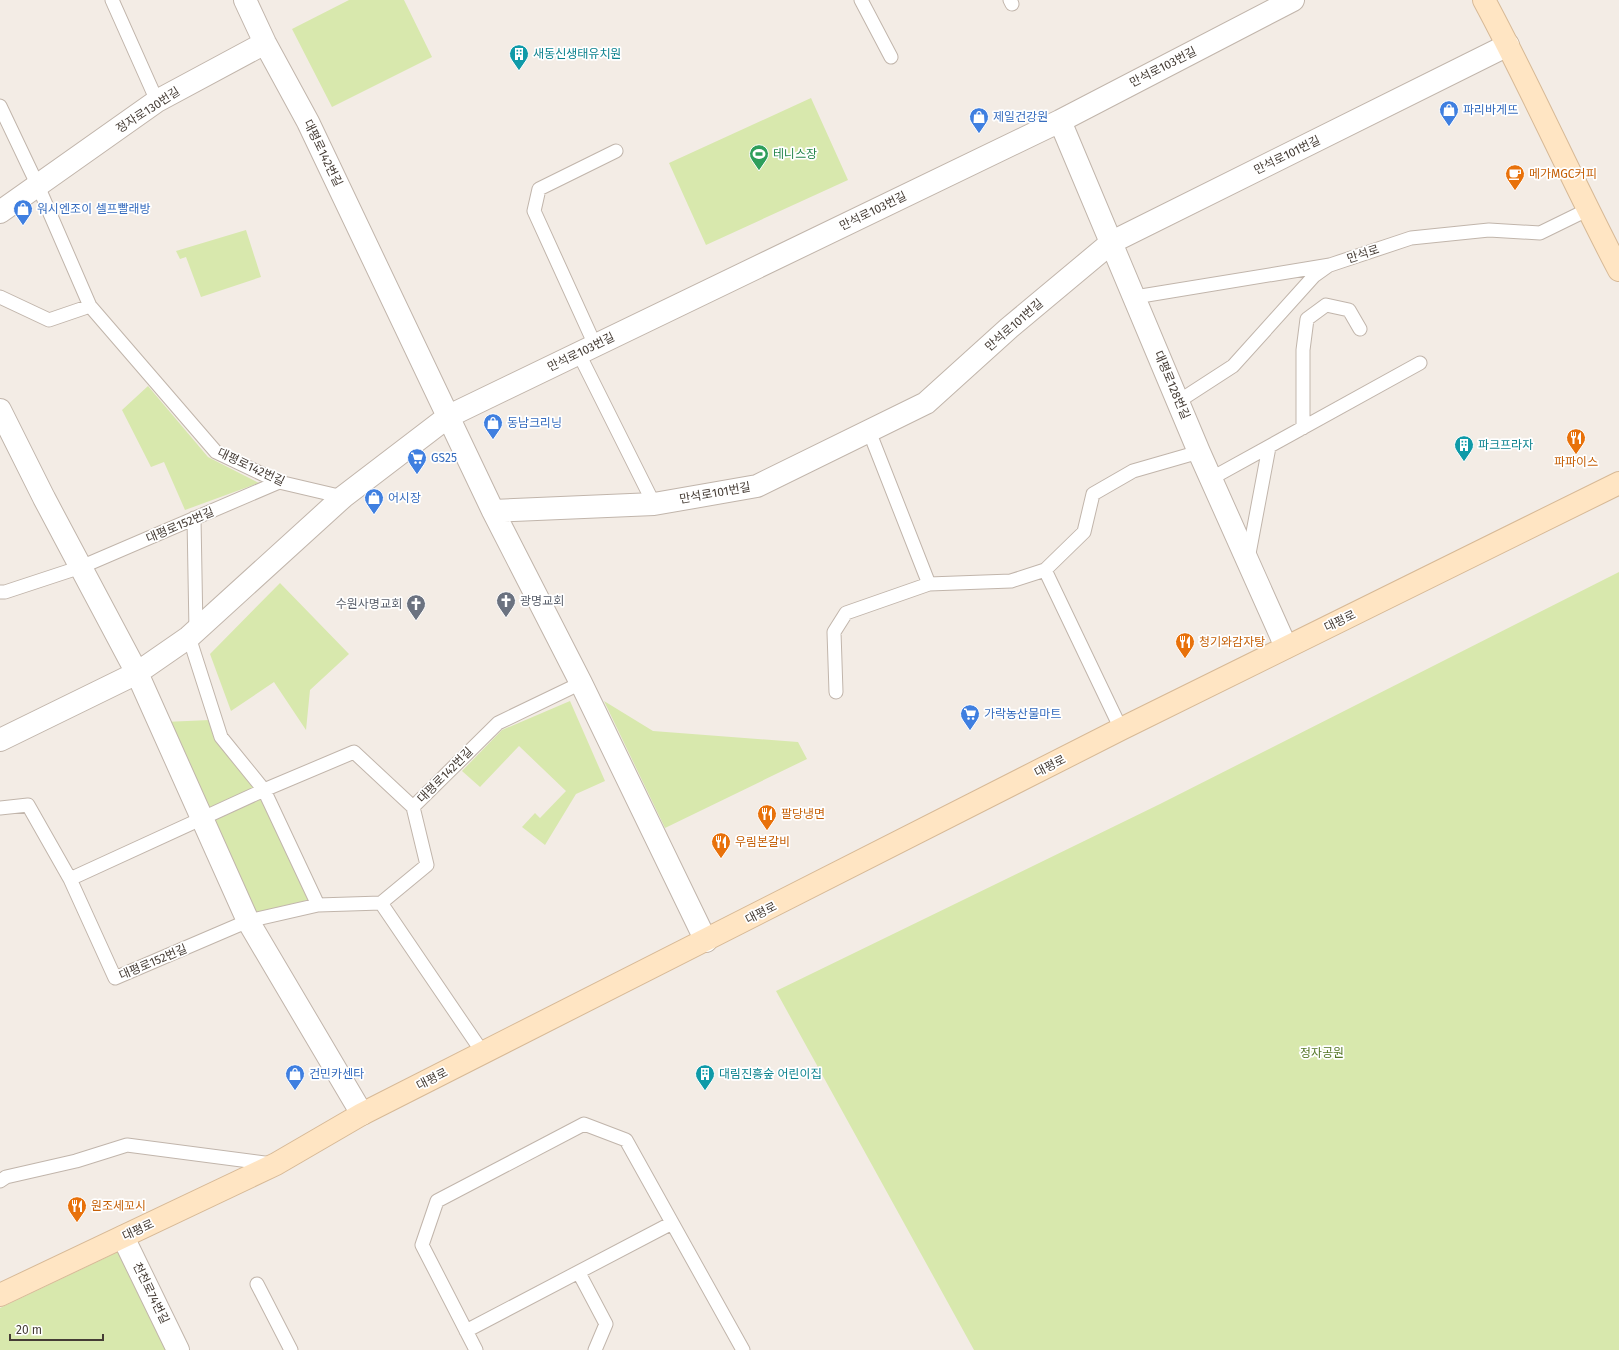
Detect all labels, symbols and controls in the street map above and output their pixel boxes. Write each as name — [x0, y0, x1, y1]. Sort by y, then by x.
building icon: 새동신생태유치원 — [508, 43, 530, 71]
street label: 만석로103번길 — [1127, 44, 1199, 90]
place label: 새동신생태유치원 — [533, 47, 621, 61]
street label: 정자로130번길 — [114, 84, 182, 136]
shop icon: 파리바게뜨 — [1438, 99, 1460, 127]
place label: 파리바게뜨 — [1463, 103, 1518, 117]
shop icon: 제일건강원 — [968, 106, 990, 134]
place label: 제일건강원 — [993, 110, 1048, 124]
street label: 대평로142번길 — [301, 117, 345, 189]
street label: 만석로101번길 — [1252, 133, 1322, 177]
sports icon: 테니스장 — [748, 143, 770, 171]
place label: 테니스장 — [773, 147, 817, 161]
cafe icon: 메가MGC커피 — [1504, 163, 1526, 191]
place label: 메가MGC커피 — [1529, 167, 1597, 181]
street label: 만석로103번길 — [837, 189, 909, 233]
shop icon: 워시엔조이 셀프빨래방 — [12, 198, 34, 226]
place label: 워시엔조이 셀프빨래방 — [37, 202, 151, 216]
street label: 만석로 — [1345, 242, 1381, 266]
street label: 만석로101번길 — [982, 296, 1046, 354]
street label: 만석로103번길 — [545, 330, 617, 374]
street label: 대평로128번길 — [1151, 349, 1193, 421]
shop icon: 동남크리닝 — [482, 412, 504, 440]
place label: 동남크리닝 — [507, 416, 562, 430]
restaurant icon: 파파이스 — [1565, 427, 1587, 455]
building icon: 파크프라자 — [1453, 434, 1475, 462]
place label: 파크프라자 — [1478, 438, 1533, 452]
street label: 대평로142번길 — [215, 445, 287, 489]
supermarket icon: GS25 — [406, 447, 428, 475]
place label: GS25 — [431, 451, 457, 465]
place label: 파파이스 — [1554, 455, 1598, 469]
street label: 만석로101번길 — [678, 480, 752, 506]
shop icon: 어시장 — [363, 487, 385, 515]
place label: 어시장 — [388, 491, 421, 505]
street label: 대평로152번길 — [144, 504, 216, 546]
church icon: 광명교회 — [495, 590, 517, 618]
church icon: 수원사명교회 — [405, 593, 427, 621]
place label: 광명교회 — [520, 594, 564, 608]
place label: 수원사명교회 — [336, 597, 402, 611]
street label: 대평로 — [1322, 607, 1358, 635]
restaurant icon: 청기와감자탕 — [1174, 631, 1196, 659]
place label: 청기와감자탕 — [1199, 635, 1265, 649]
supermarket icon: 가락농산물마트 — [959, 703, 981, 731]
place label: 가락농산물마트 — [984, 707, 1061, 721]
street label: 대평로142번길 — [414, 744, 476, 806]
street label: 대평로 — [1032, 752, 1068, 780]
restaurant icon: 팔당냉면 — [756, 803, 778, 831]
place label: 팔당냉면 — [781, 807, 825, 821]
restaurant icon: 우림본갈비 — [710, 831, 732, 859]
place label: 우림본갈비 — [735, 835, 790, 849]
street label: 대평로 — [743, 899, 779, 927]
street label: 대평로152번길 — [117, 941, 189, 983]
park label: 정자공원 — [1300, 1046, 1344, 1060]
shop icon: 건민카센타 — [284, 1063, 306, 1091]
building icon: 대림진흥숲 어린이집 — [694, 1063, 716, 1091]
street label: 대평로 — [414, 1065, 450, 1093]
place label: 건민카센타 — [309, 1067, 364, 1081]
place label: 대림진흥숲 어린이집 — [719, 1067, 822, 1081]
restaurant icon: 원조세꼬시 — [66, 1195, 88, 1223]
place label: 원조세꼬시 — [91, 1199, 146, 1213]
street label: 대평로 — [120, 1217, 156, 1243]
street label: 천천로74번길 — [130, 1260, 172, 1326]
scale bar — [10, 1316, 103, 1342]
text: 20 m — [16, 1323, 42, 1337]

